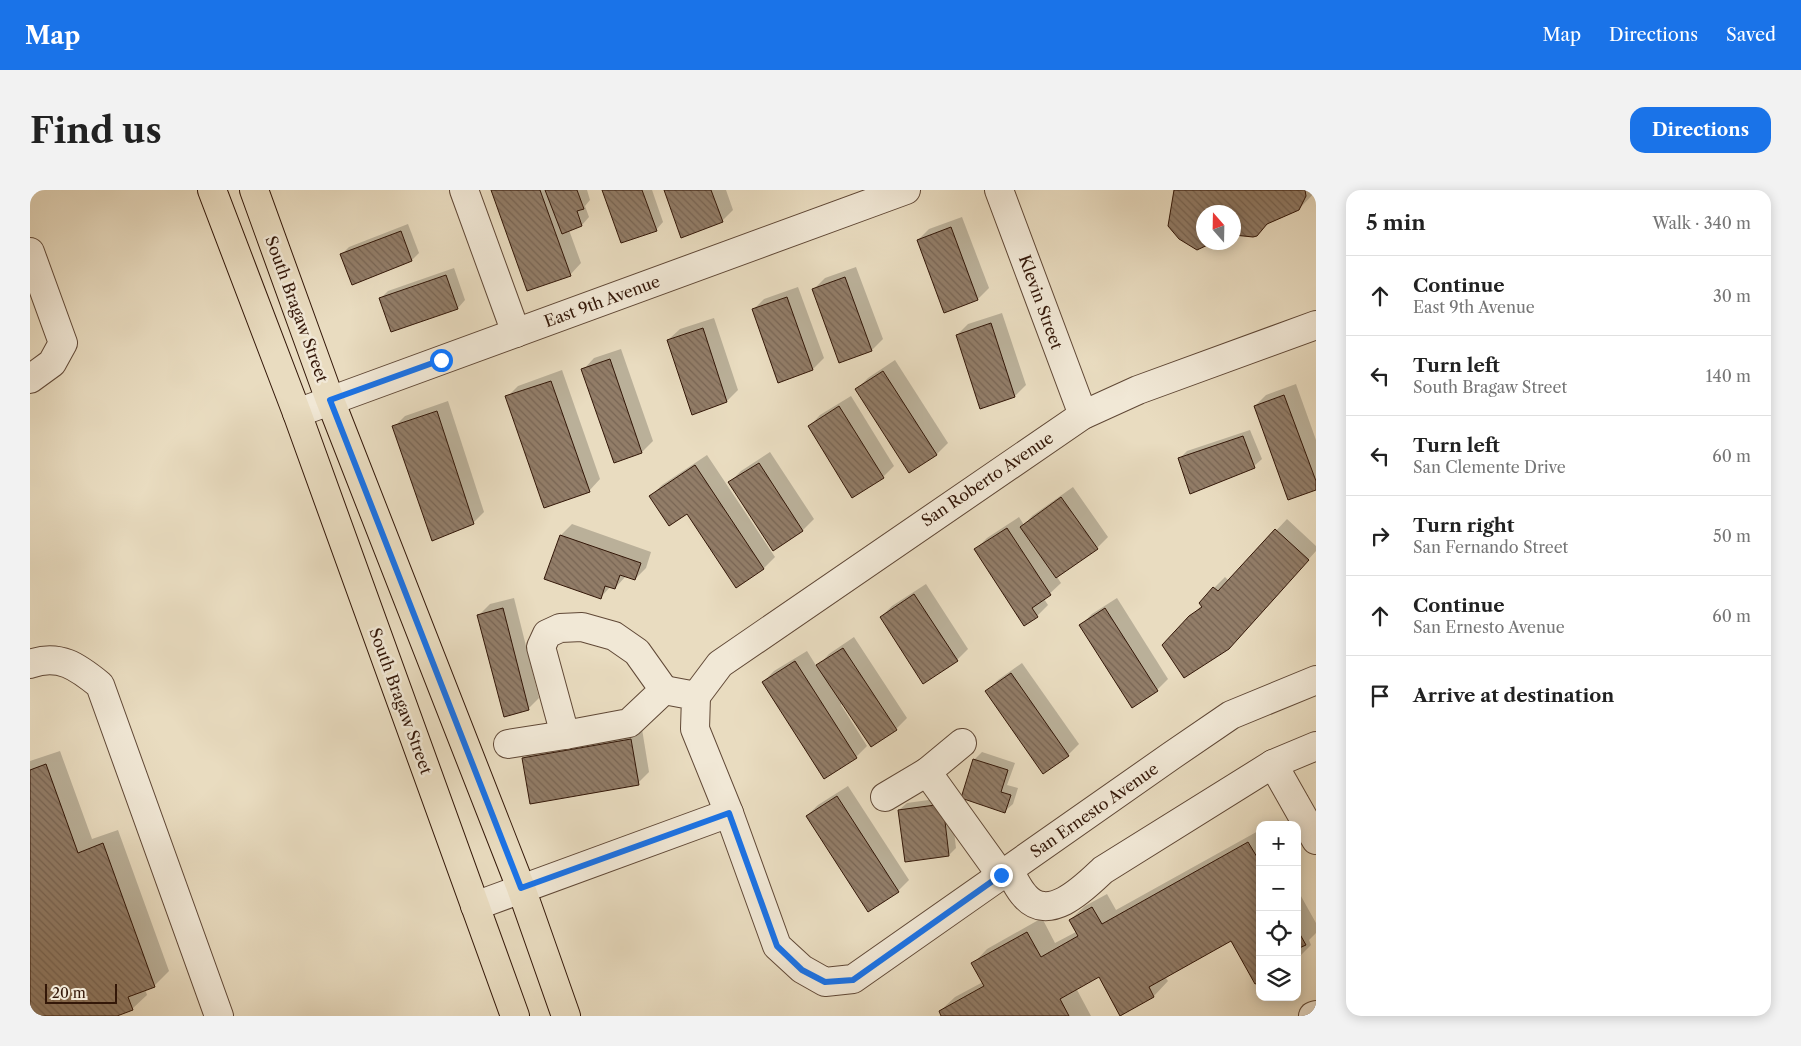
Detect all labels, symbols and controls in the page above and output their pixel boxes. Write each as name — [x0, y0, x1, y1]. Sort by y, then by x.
text: Map — [25, 21, 80, 50]
text: Map — [1542, 24, 1581, 46]
text: Directions — [1609, 24, 1698, 46]
text: Saved — [1726, 24, 1776, 46]
button: Directions — [1630, 107, 1771, 153]
text: Find us — [30, 109, 162, 152]
north arrow — [1196, 205, 1241, 250]
text: 5 min — [1366, 210, 1426, 235]
text: Walk · 340 m — [1652, 213, 1751, 233]
street label: South Bragaw Street — [261, 233, 333, 385]
street label: Klevin Street — [1015, 252, 1067, 352]
street label: East 9th Avenue — [541, 271, 663, 331]
text: Continue — [1413, 274, 1505, 297]
icon: ahead — [1366, 282, 1394, 310]
text: 30 m — [1713, 286, 1751, 306]
text: East 9th Avenue — [1413, 297, 1535, 317]
route start — [430, 349, 453, 372]
text: Turn left — [1413, 354, 1500, 377]
icon: left — [1366, 362, 1394, 390]
text: 140 m — [1706, 366, 1751, 386]
text: South Bragaw Street — [1413, 377, 1567, 397]
street label: San Roberto Avenue — [917, 427, 1057, 531]
text: Turn left — [1413, 434, 1500, 457]
icon: left — [1366, 442, 1394, 470]
text: 60 m — [1712, 446, 1751, 466]
text: San Clemente Drive — [1413, 457, 1566, 477]
text: Turn right — [1413, 514, 1514, 537]
icon: right — [1366, 522, 1394, 550]
text: 50 m — [1713, 526, 1751, 546]
text: San Fernando Street — [1413, 537, 1568, 557]
text: Continue — [1413, 594, 1505, 617]
icon: ahead — [1366, 602, 1394, 630]
text: 60 m — [1712, 606, 1751, 626]
text: San Ernesto Avenue — [1413, 617, 1565, 637]
street label: South Bragaw Street — [365, 625, 437, 777]
icon: arrive — [1366, 682, 1394, 710]
text: Arrive at destination — [1413, 684, 1614, 707]
street label: San Ernesto Avenue — [1026, 758, 1162, 862]
map controls — [1256, 821, 1301, 1001]
button: + — [1256, 821, 1301, 866]
route end — [990, 864, 1013, 887]
button: − — [1256, 866, 1301, 911]
button: locate — [1256, 911, 1301, 956]
button: layers — [1256, 956, 1301, 1001]
scale bar — [45, 981, 118, 1004]
text: 20 m — [52, 984, 86, 1002]

